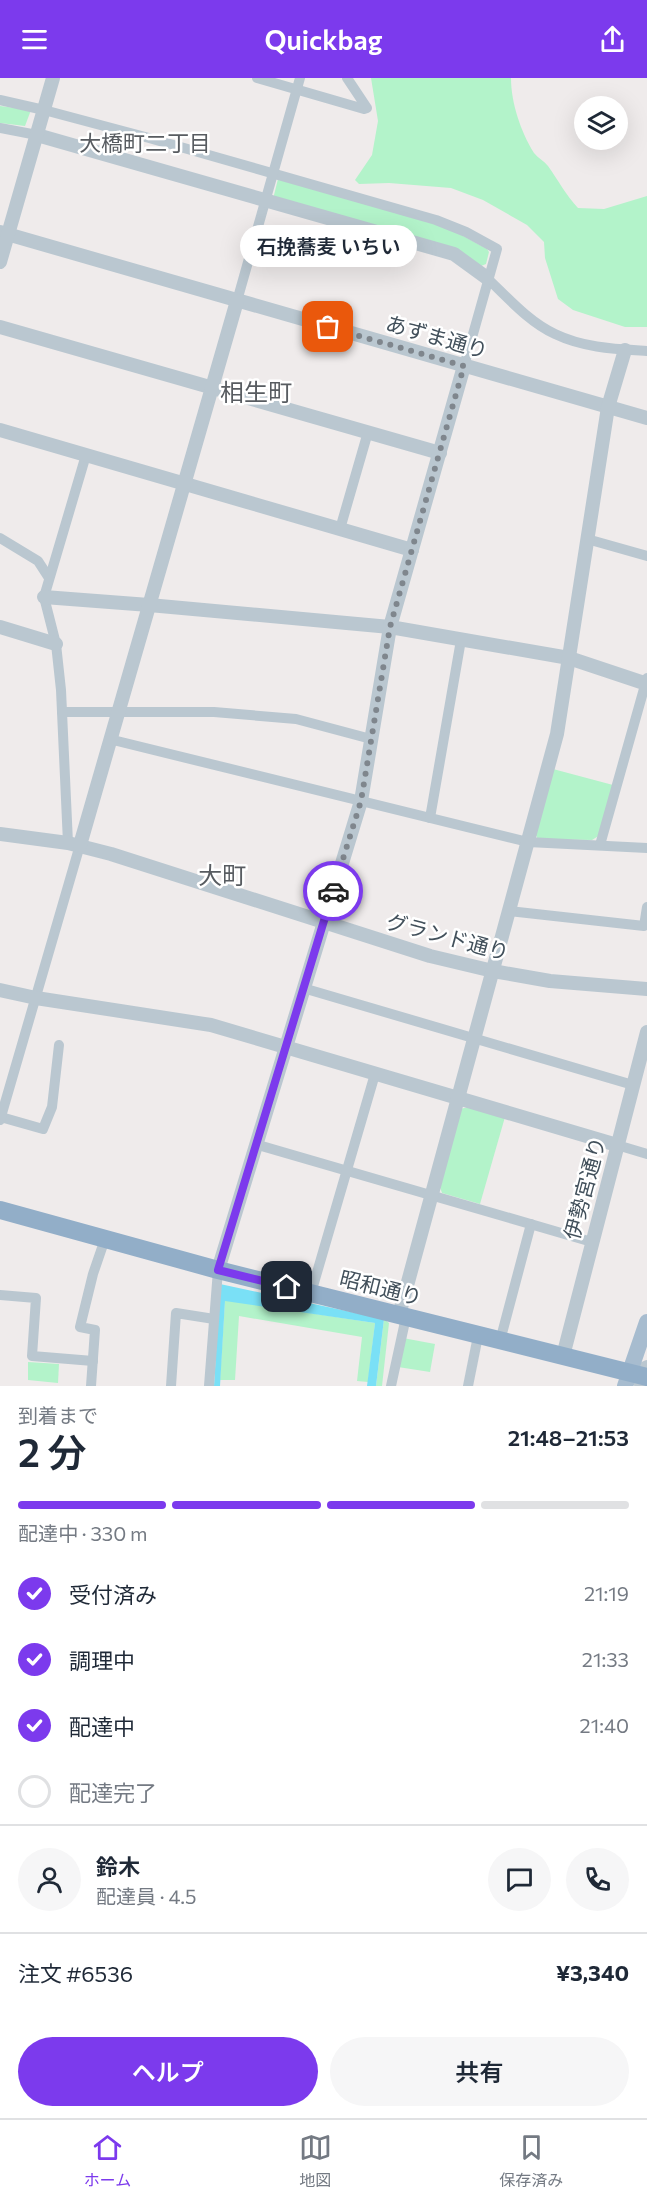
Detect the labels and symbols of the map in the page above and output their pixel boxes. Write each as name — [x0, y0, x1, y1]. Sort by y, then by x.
district label: 大橋町二丁目 — [79, 129, 211, 156]
callout: 石挽蕎麦 いちい — [240, 225, 416, 267]
pin — [302, 301, 353, 352]
street label: あずま通り — [383, 310, 491, 362]
district label: 相生町 — [220, 377, 292, 406]
district label: 大町 — [198, 860, 246, 889]
courier — [303, 861, 363, 921]
street label: グランド通り — [384, 908, 512, 964]
street label: 伊勢宮通り — [558, 1134, 610, 1242]
pin — [261, 1261, 312, 1312]
street label: 昭和通り — [337, 1265, 425, 1309]

